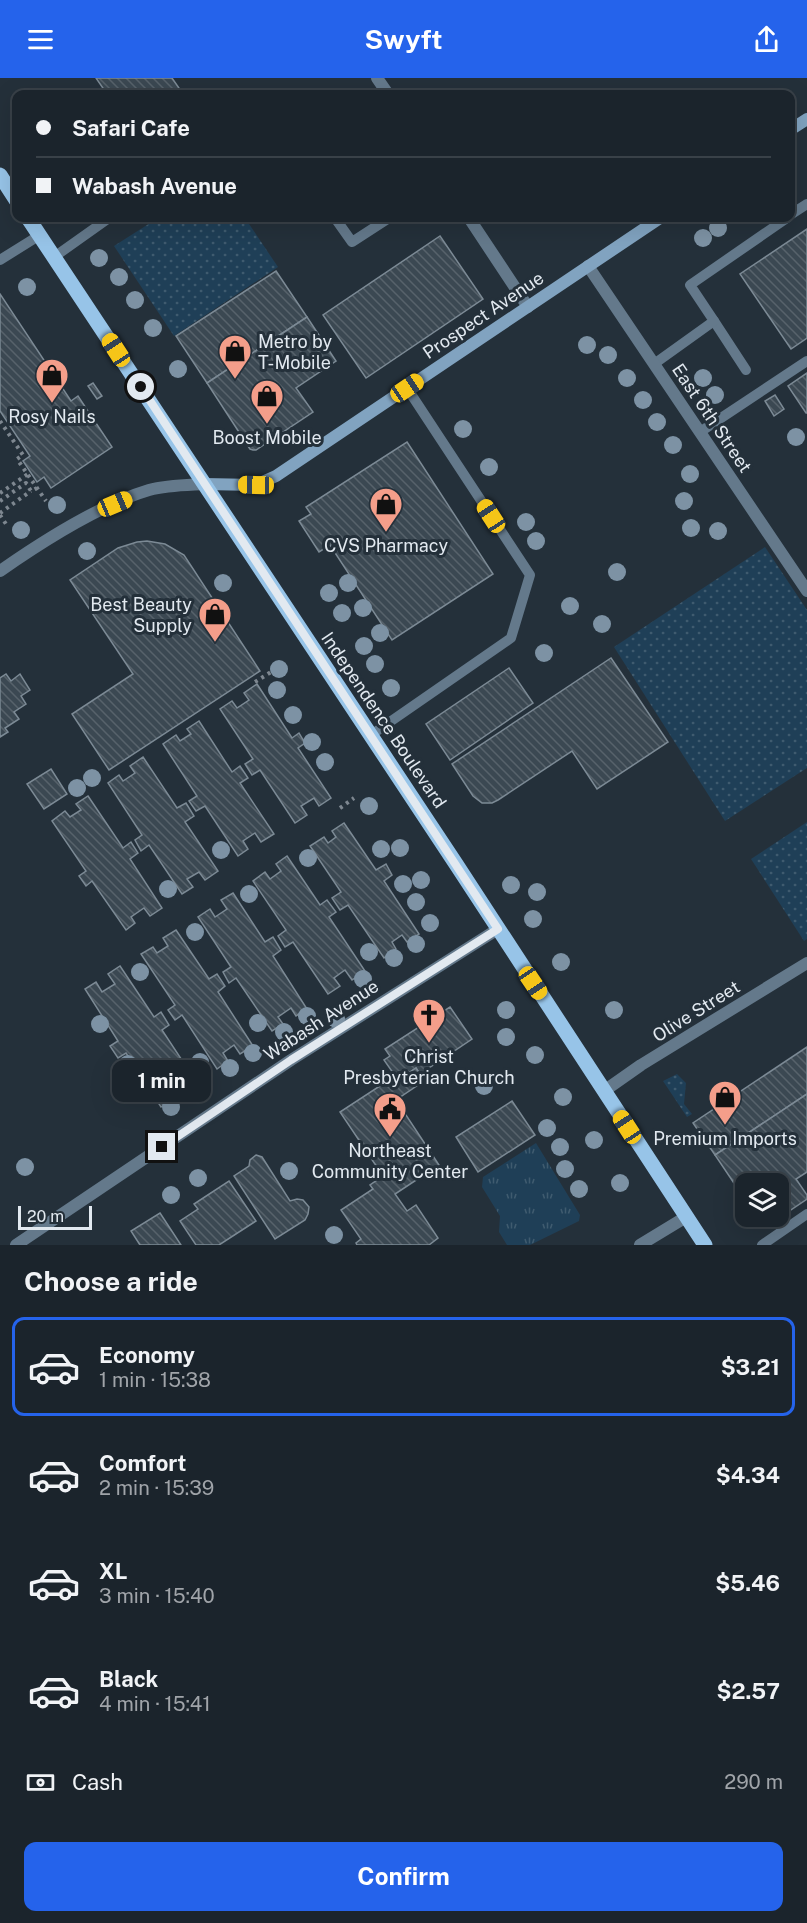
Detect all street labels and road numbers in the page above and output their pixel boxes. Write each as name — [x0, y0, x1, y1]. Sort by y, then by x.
street label: Prospect Avenue — [419, 267, 547, 363]
street label: East 6th Street — [668, 360, 756, 476]
street label: Independence Boulevard — [317, 628, 451, 812]
street label: Wabash Avenue — [260, 975, 382, 1065]
street label: Olive Street — [649, 976, 743, 1046]

